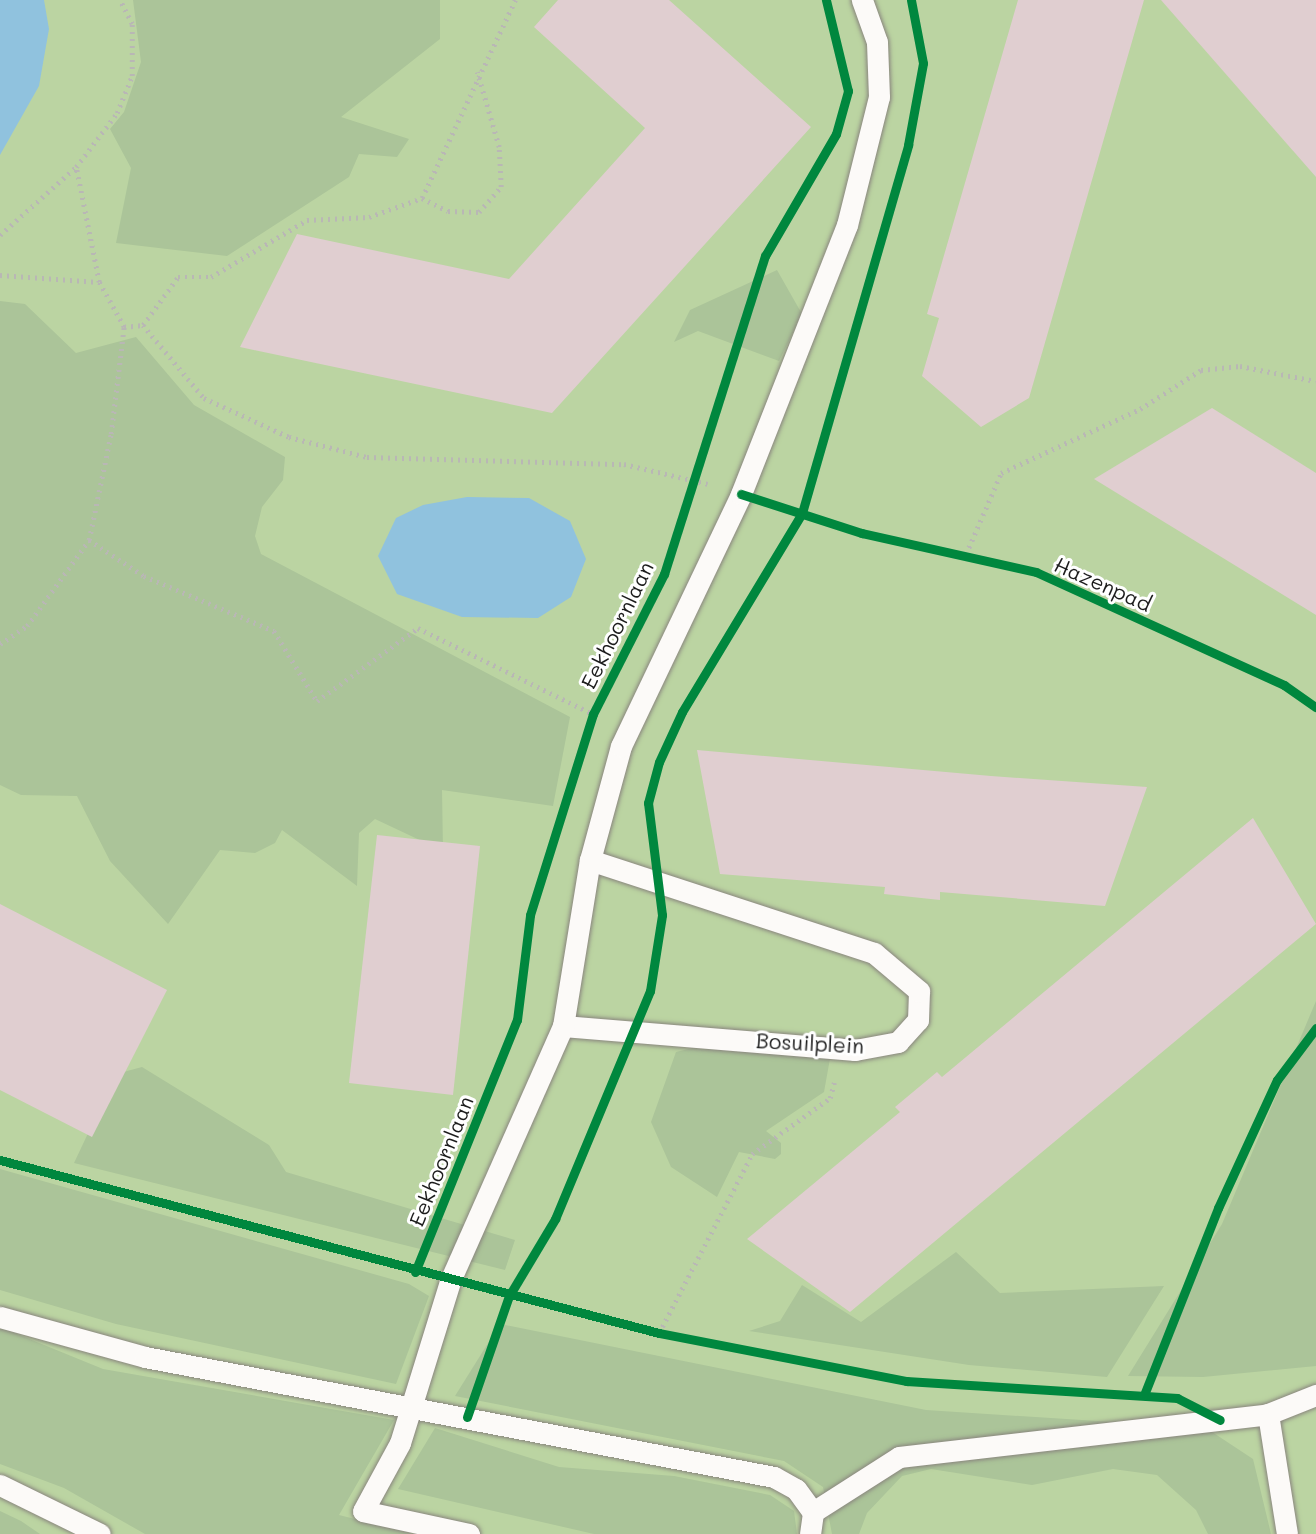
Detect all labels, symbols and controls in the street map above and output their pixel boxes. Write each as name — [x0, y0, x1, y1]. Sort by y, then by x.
street label: Hazenpad — [1050, 551, 1156, 617]
street label: Eekhoornlaan — [575, 557, 659, 693]
street label: Bosuilplein — [755, 1028, 865, 1058]
street label: Eekhoornlaan — [403, 1092, 479, 1230]

